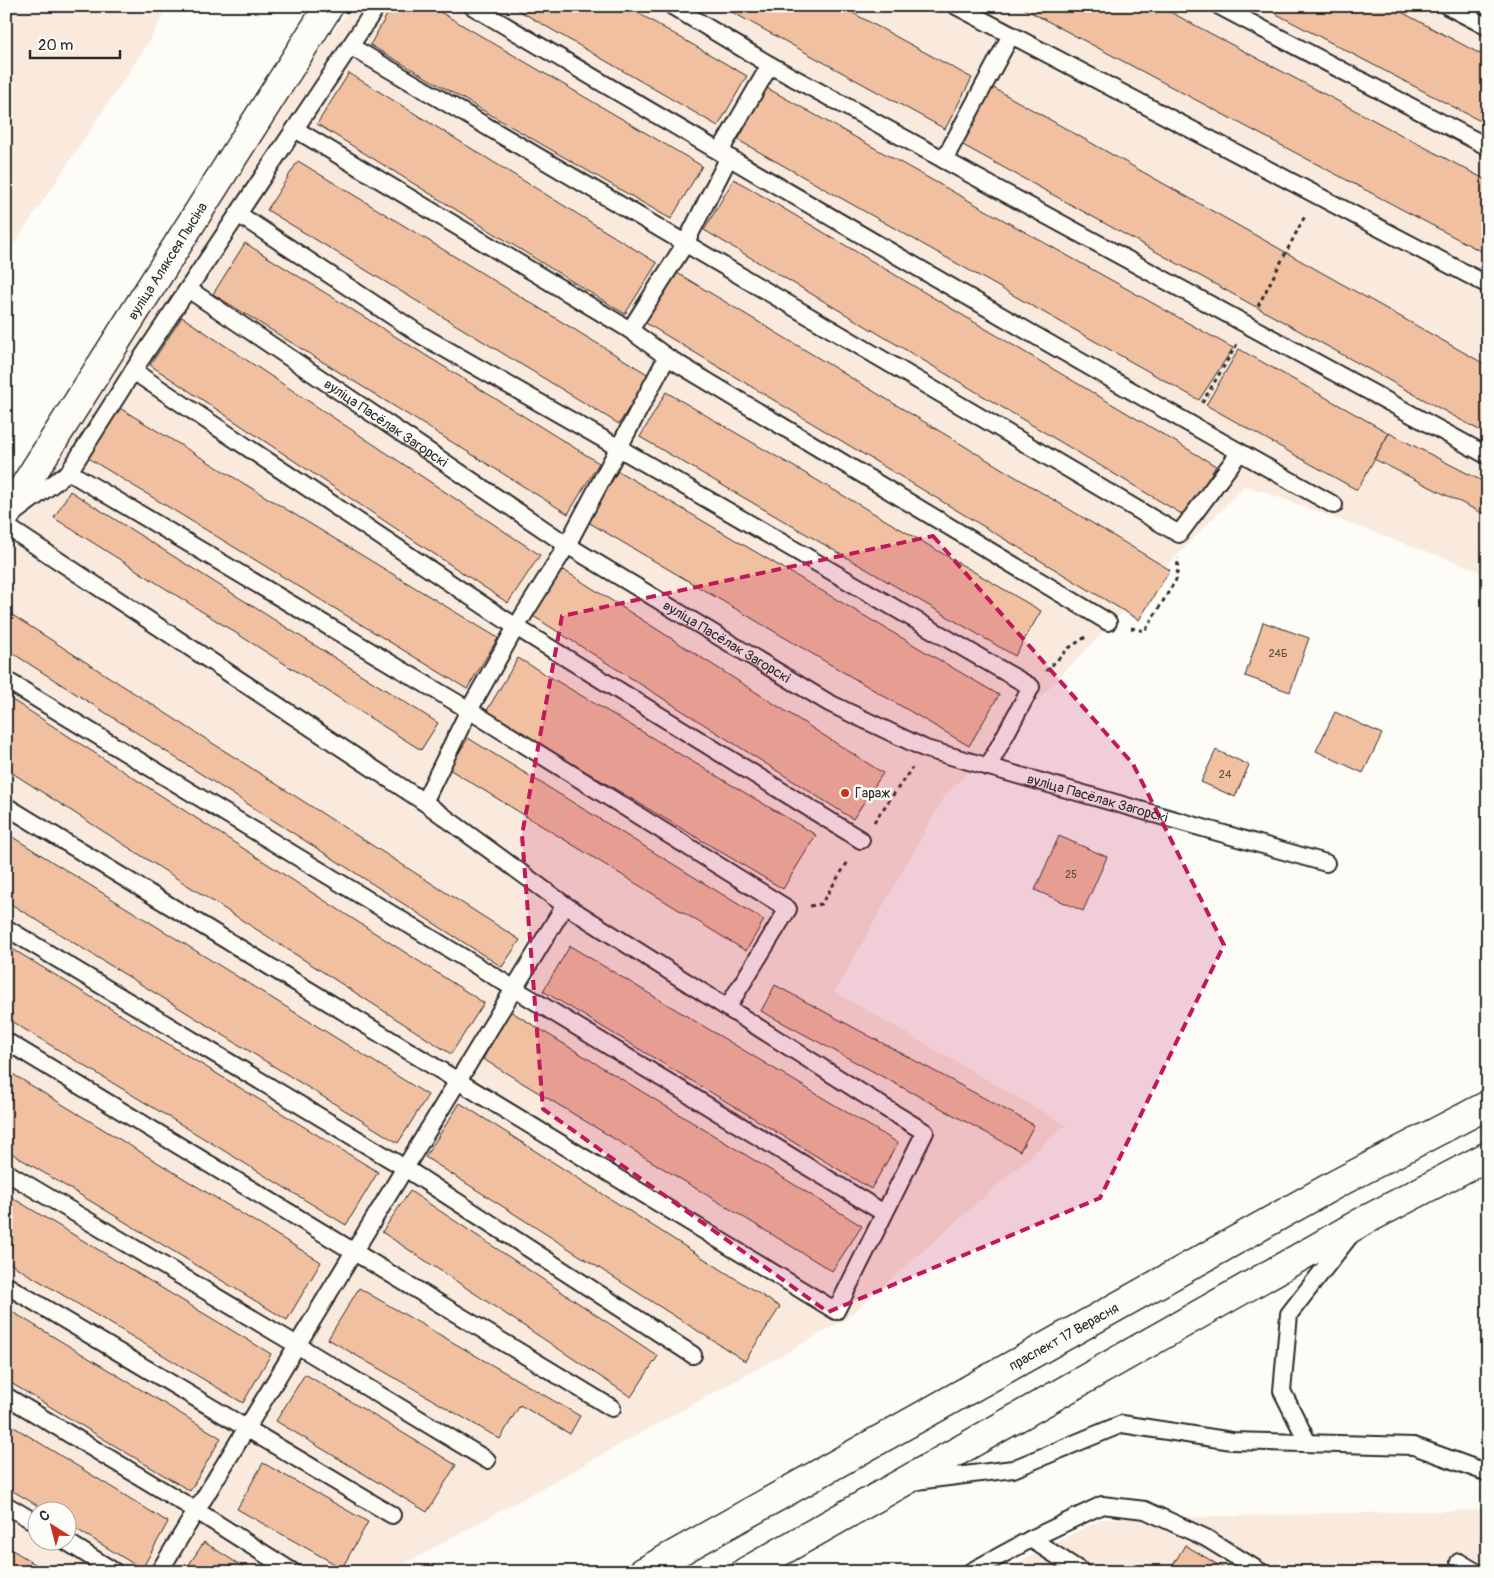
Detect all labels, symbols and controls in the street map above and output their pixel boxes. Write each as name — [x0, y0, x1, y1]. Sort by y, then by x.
scale bar — [30, 28, 120, 60]
text: 20 m — [38, 36, 73, 55]
street label: вуліца Аляксея Пысіна — [124, 199, 211, 323]
street label: вуліца Пасёлак Загорскі — [321, 375, 452, 471]
street label: вуліца Пасёлак Загорскі — [660, 597, 794, 687]
house number: 24Б — [1268, 647, 1288, 660]
house number: 24 — [1219, 768, 1232, 781]
street label: вуліца Пасёлак Загорскі — [1025, 770, 1170, 826]
place label: Гараж — [855, 785, 890, 802]
marker: Гараж — [839, 787, 851, 799]
house number: 25 — [1065, 868, 1077, 881]
street label: праспект 17 Верасня — [1006, 1299, 1122, 1374]
north arrow — [28, 1500, 78, 1550]
text: С — [36, 1506, 53, 1525]

